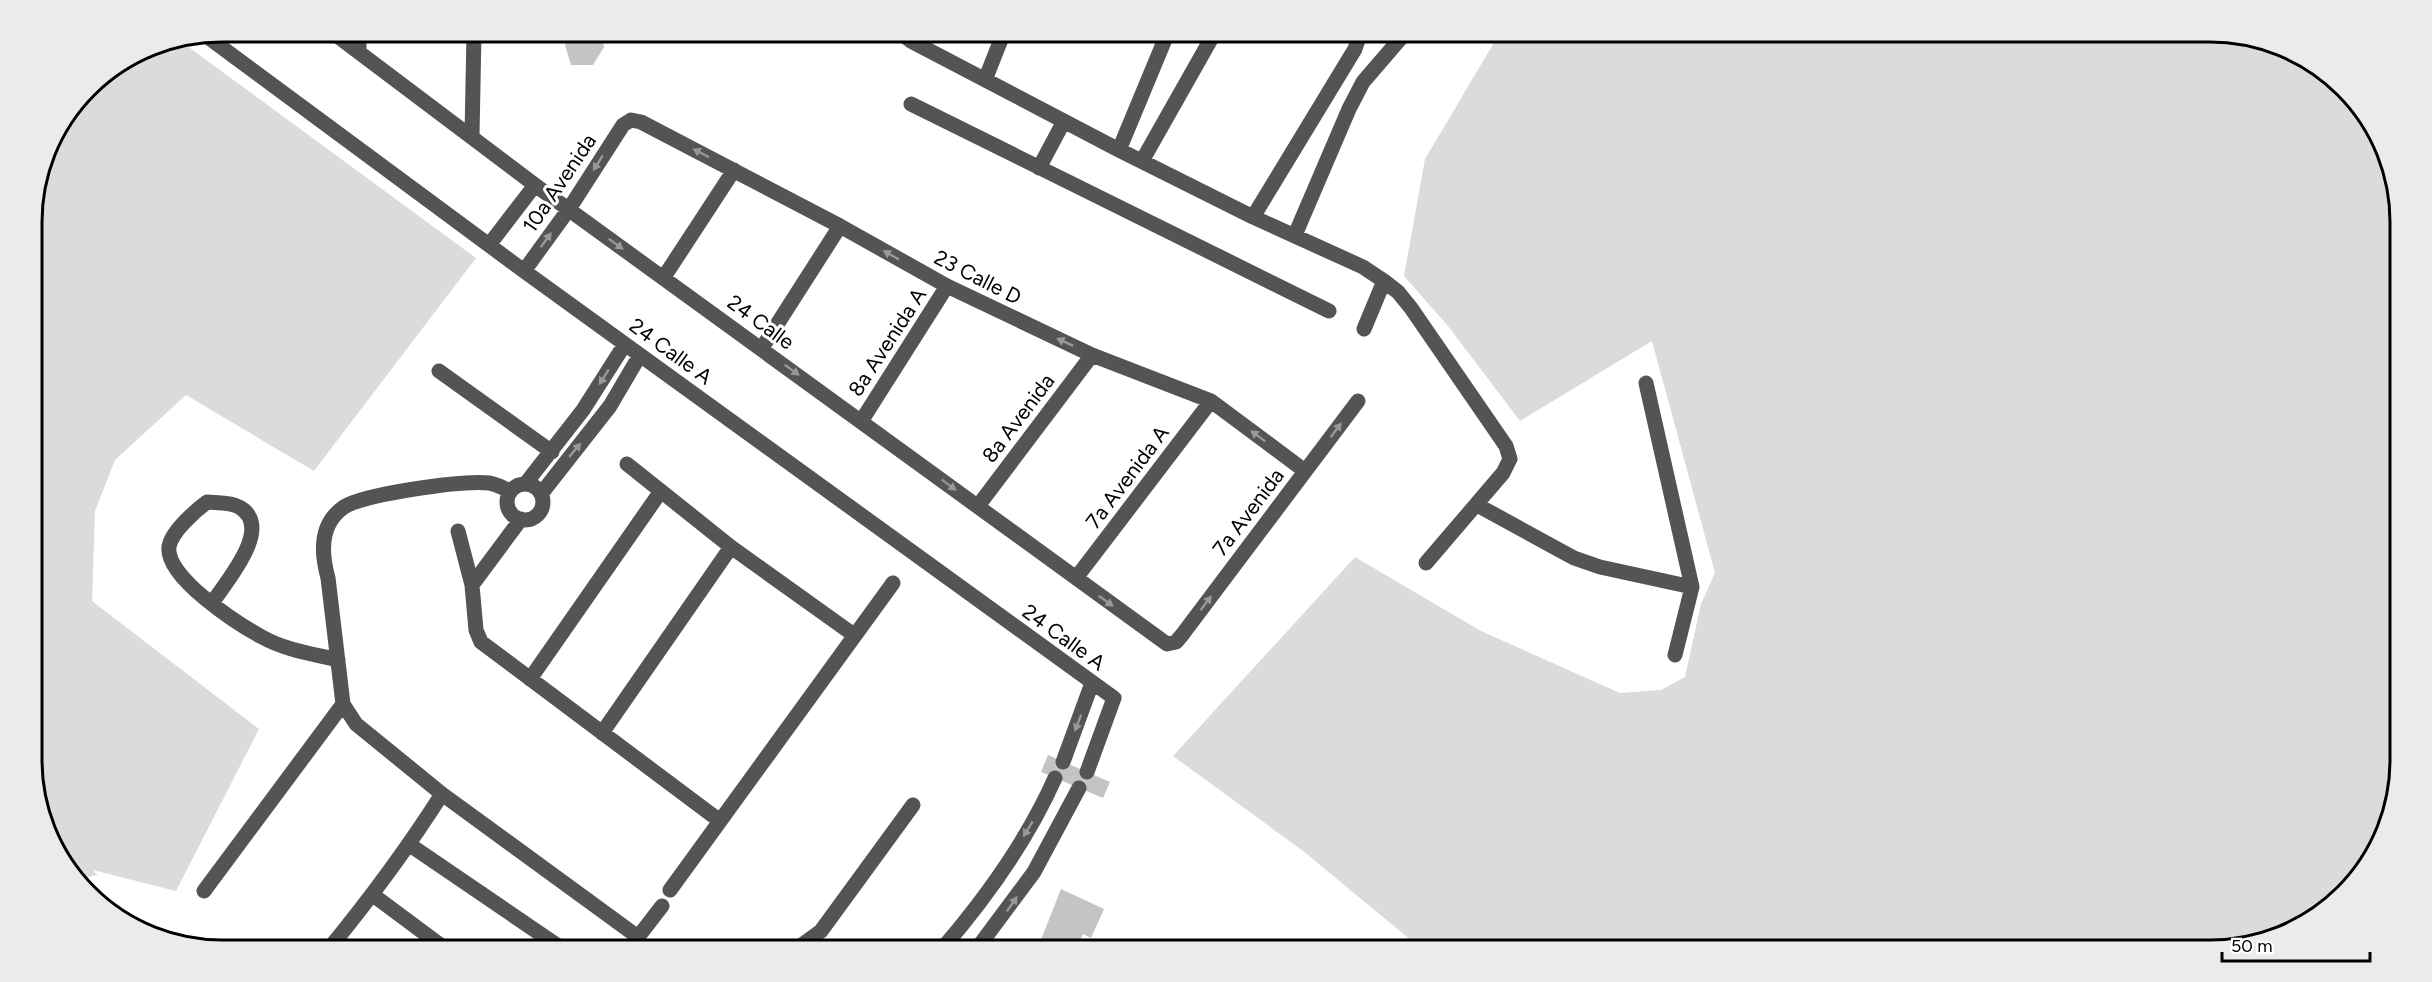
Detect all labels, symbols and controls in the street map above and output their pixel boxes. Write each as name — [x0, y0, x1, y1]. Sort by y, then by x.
street label: 10a Avenida — [517, 129, 601, 237]
one-way arrow — [692, 148, 709, 158]
one-way arrow — [593, 155, 604, 171]
one-way arrow — [540, 233, 552, 248]
one-way arrow — [609, 237, 624, 249]
street label: 23 Calle D — [930, 244, 1026, 310]
one-way arrow — [882, 250, 899, 260]
street label: 8a Avenida A — [843, 283, 931, 401]
street label: 24 Calle — [723, 289, 799, 355]
street label: 24 Calle A — [625, 313, 717, 389]
one-way arrow — [1057, 338, 1074, 347]
one-way arrow — [783, 364, 799, 376]
one-way arrow — [598, 369, 609, 385]
street label: 8a Avenida — [977, 369, 1059, 467]
street label: 7a Avenida A — [1080, 421, 1174, 533]
one-way arrow — [1329, 422, 1341, 437]
one-way arrow — [1250, 430, 1266, 442]
one-way arrow — [568, 442, 581, 457]
street label: 7a Avenida — [1207, 463, 1289, 561]
one-way arrow — [941, 479, 957, 491]
one-way arrow — [1099, 594, 1114, 606]
one-way arrow — [1200, 595, 1212, 610]
street label: 24 Calle A — [1018, 599, 1110, 675]
one-way arrow — [1073, 714, 1083, 732]
one-way arrow — [1023, 821, 1033, 838]
one-way arrow — [1006, 897, 1018, 913]
scale bar — [2222, 925, 2370, 963]
text: 50 m — [2231, 935, 2273, 957]

